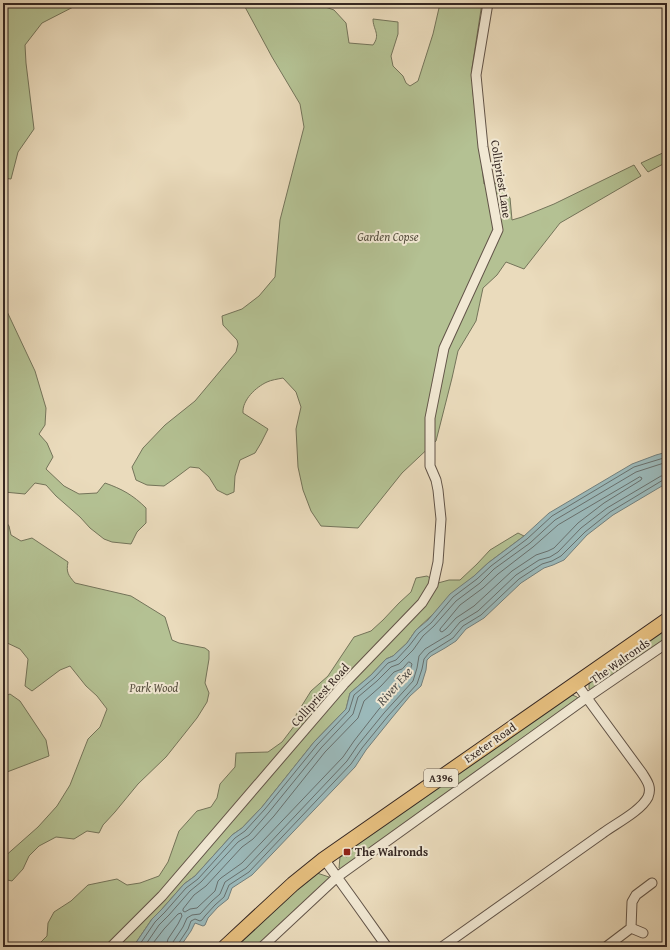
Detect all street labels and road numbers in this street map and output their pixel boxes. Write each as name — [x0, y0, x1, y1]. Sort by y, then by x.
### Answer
street label: Collipriest Lane — [487, 139, 516, 219]
street label: The Walronds — [586, 634, 653, 687]
street label: Collipriest Road — [287, 659, 353, 730]
street label: Exeter Road — [460, 718, 520, 767]
road number: A396 — [424, 769, 458, 787]

